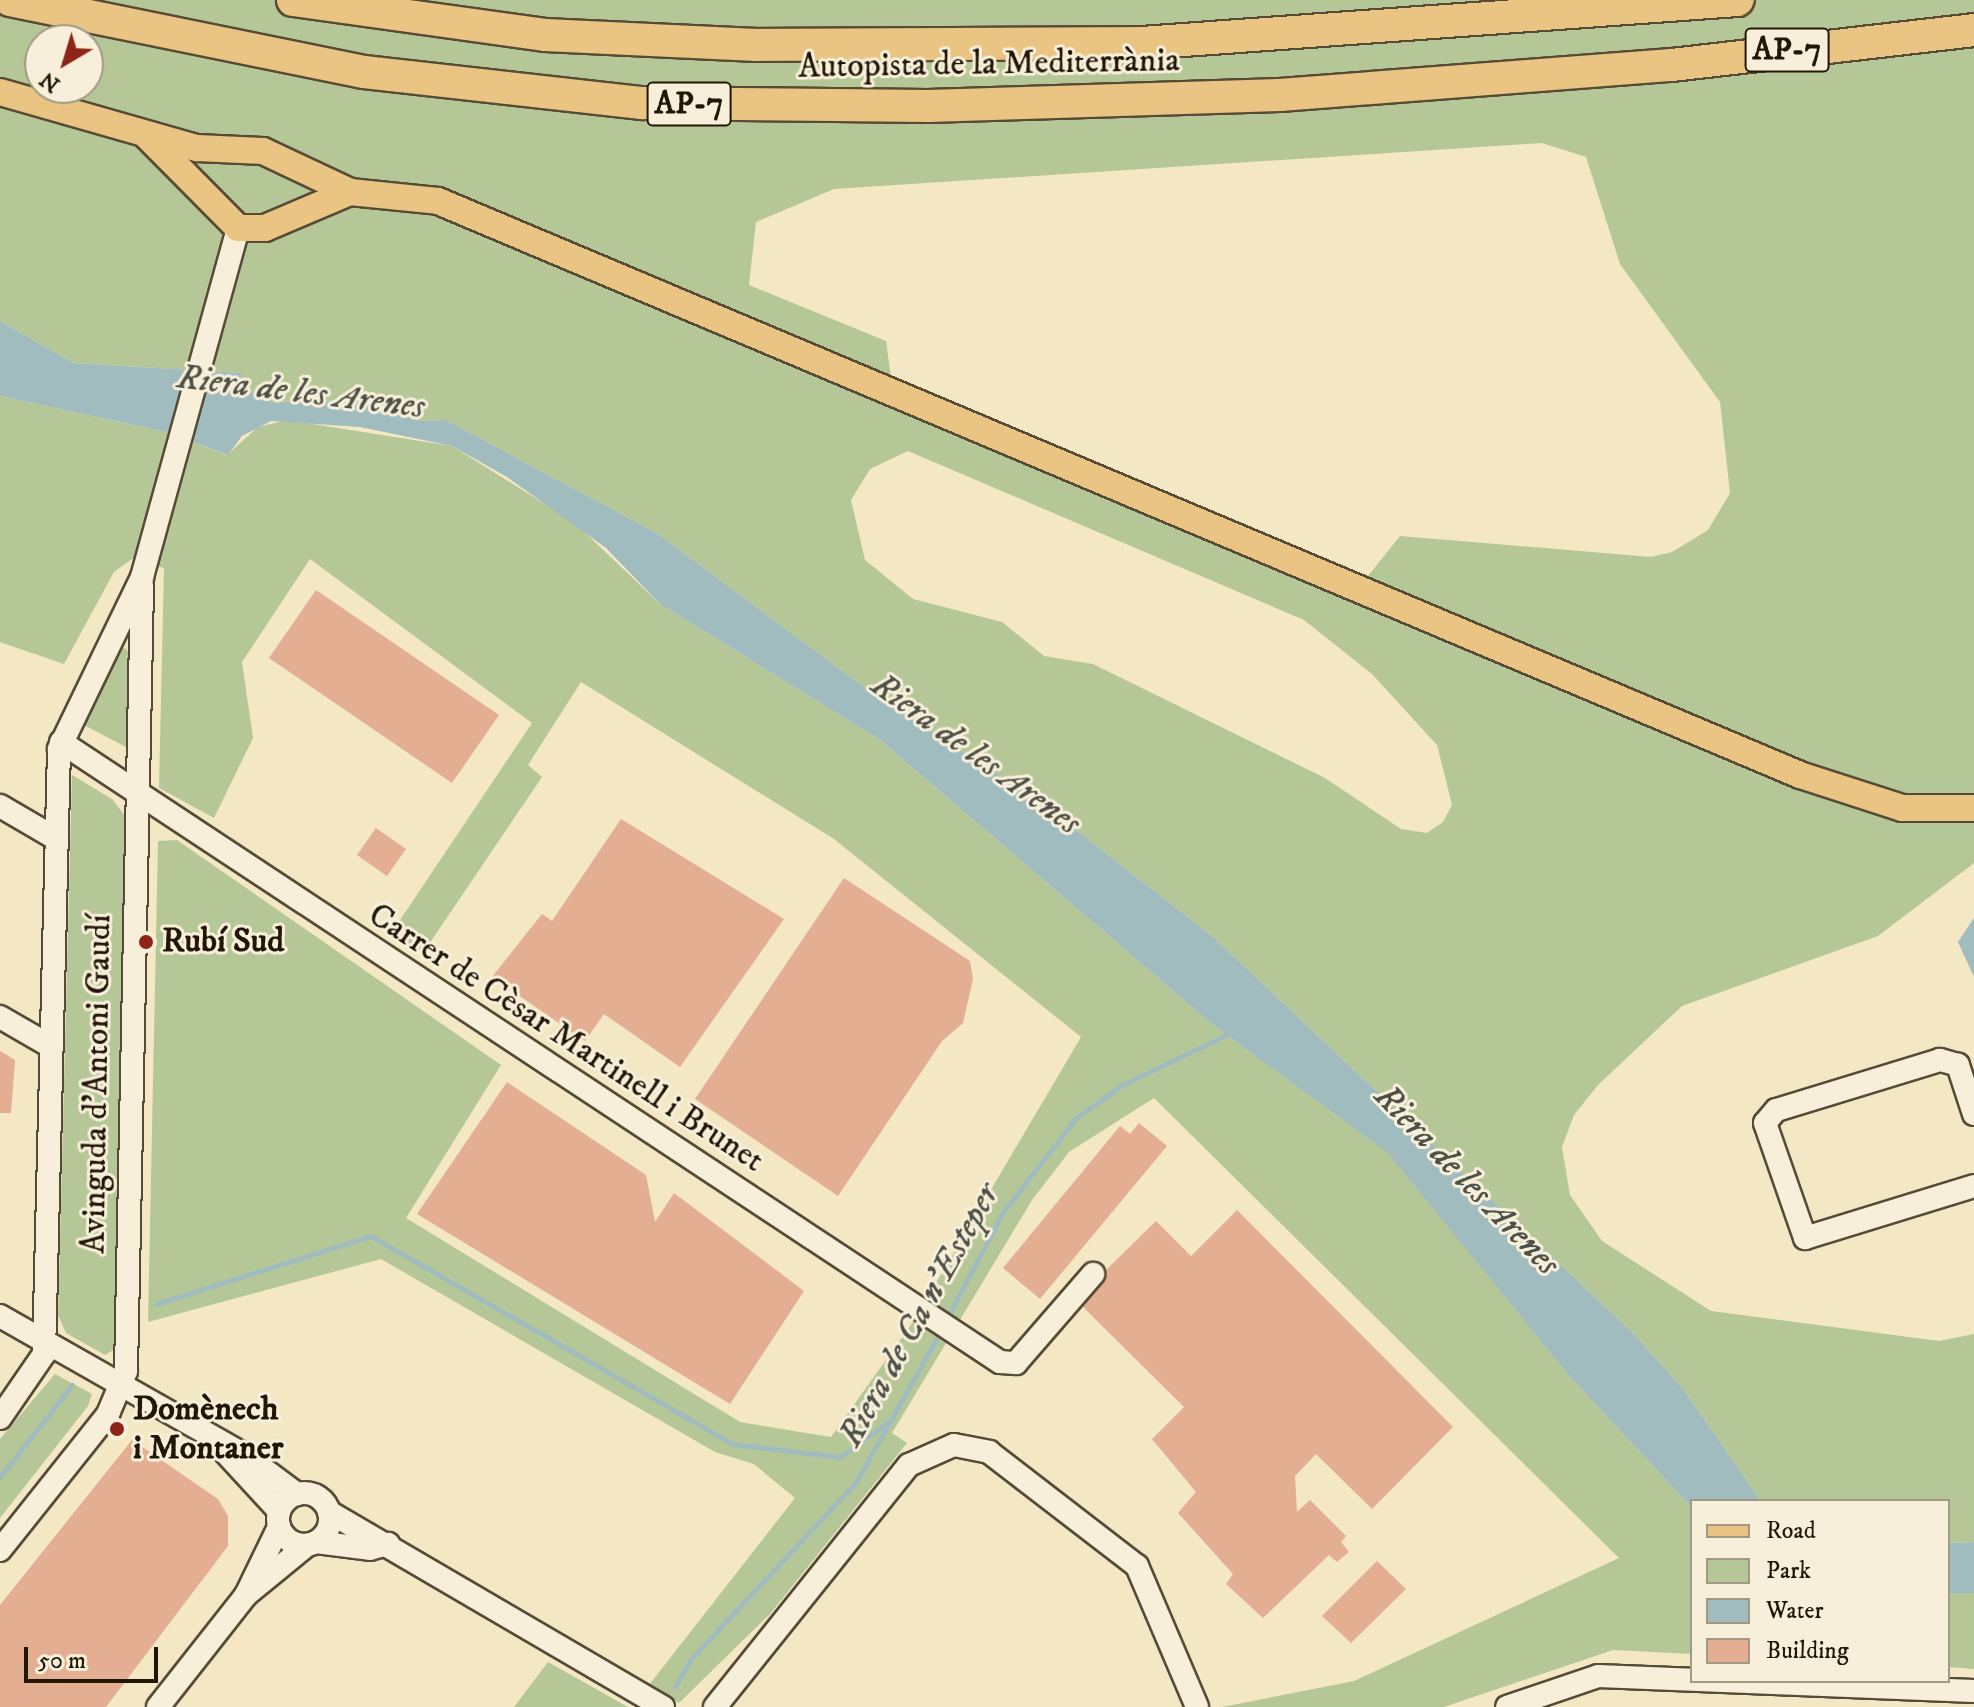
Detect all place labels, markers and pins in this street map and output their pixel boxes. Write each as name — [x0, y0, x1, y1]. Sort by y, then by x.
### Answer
place label: Rubí Sud — [162, 922, 284, 962]
marker: Rubí Sud — [137, 933, 155, 951]
place label: Domènech i Montaner — [133, 1389, 283, 1468]
marker: Domènech i Montaner — [108, 1420, 126, 1438]

